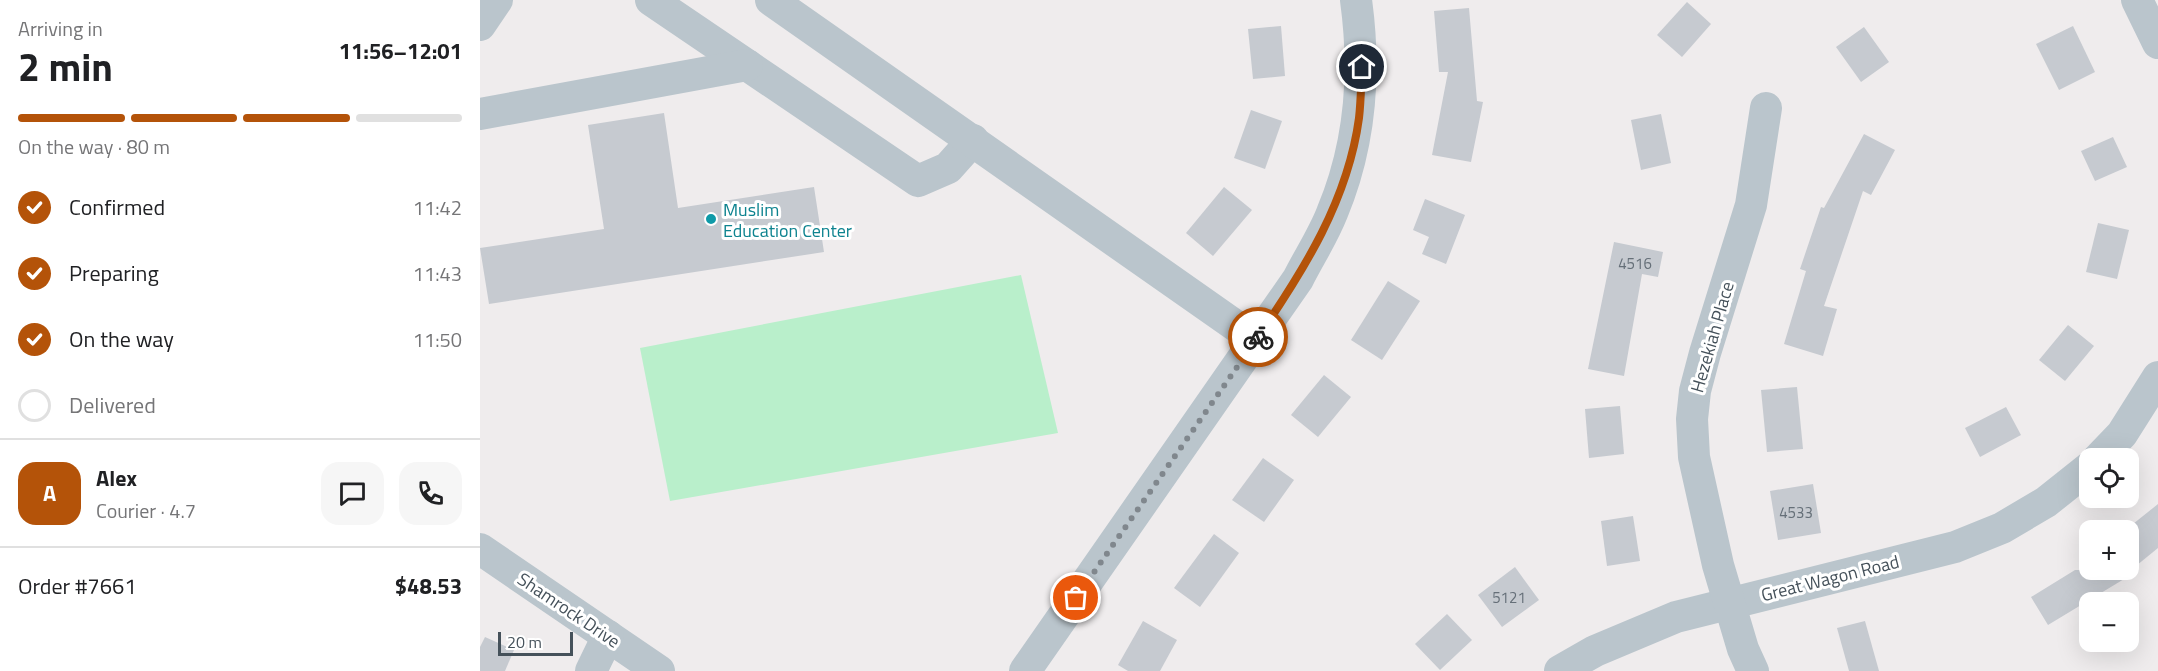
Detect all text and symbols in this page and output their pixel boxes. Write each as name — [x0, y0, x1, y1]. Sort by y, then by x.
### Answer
text: Arriving in — [18, 13, 103, 44]
text: 11:56–12:01 — [339, 34, 462, 68]
text: 2 min — [18, 37, 113, 96]
pin — [1336, 41, 1387, 92]
icon: home — [1345, 50, 1378, 83]
text: On the way · 80 m — [18, 131, 170, 162]
text: Confirmed — [69, 190, 165, 224]
icon: check — [18, 191, 51, 224]
text: 11:42 — [413, 192, 462, 223]
place label: Muslim Education Center — [723, 196, 852, 244]
marker: Muslim Education Center — [704, 212, 718, 226]
house number: 4516 — [1618, 252, 1652, 275]
text: Preparing — [69, 256, 159, 290]
icon: check — [18, 257, 51, 290]
text: 11:43 — [413, 258, 462, 289]
street label: Hezekiah Place — [1683, 278, 1741, 396]
courier — [1228, 307, 1288, 367]
icon: bike — [1242, 321, 1275, 354]
text: On the way — [69, 322, 174, 356]
icon: check — [18, 323, 51, 356]
text: 11:50 — [413, 324, 462, 355]
text: Delivered — [69, 388, 156, 422]
map controls — [2079, 448, 2139, 652]
button: locate — [2079, 448, 2139, 508]
text: Alex — [96, 461, 137, 495]
button: chat — [321, 462, 384, 525]
button: phone — [399, 462, 462, 525]
text: A — [43, 476, 56, 510]
text: Courier · 4.7 — [96, 495, 196, 526]
house number: 4533 — [1779, 501, 1813, 524]
button: + — [2079, 520, 2139, 580]
street label: Great Wagon Road — [1758, 548, 1902, 608]
street label: Shamrock Drive — [512, 566, 626, 654]
text: Order #7661 — [18, 569, 137, 603]
text: $48.53 — [395, 569, 462, 603]
pin — [1050, 572, 1101, 623]
icon: bag — [1059, 581, 1092, 614]
house number: 5121 — [1492, 586, 1526, 609]
button: − — [2079, 592, 2139, 652]
scale bar — [498, 629, 573, 656]
text: 20 m — [507, 630, 542, 654]

